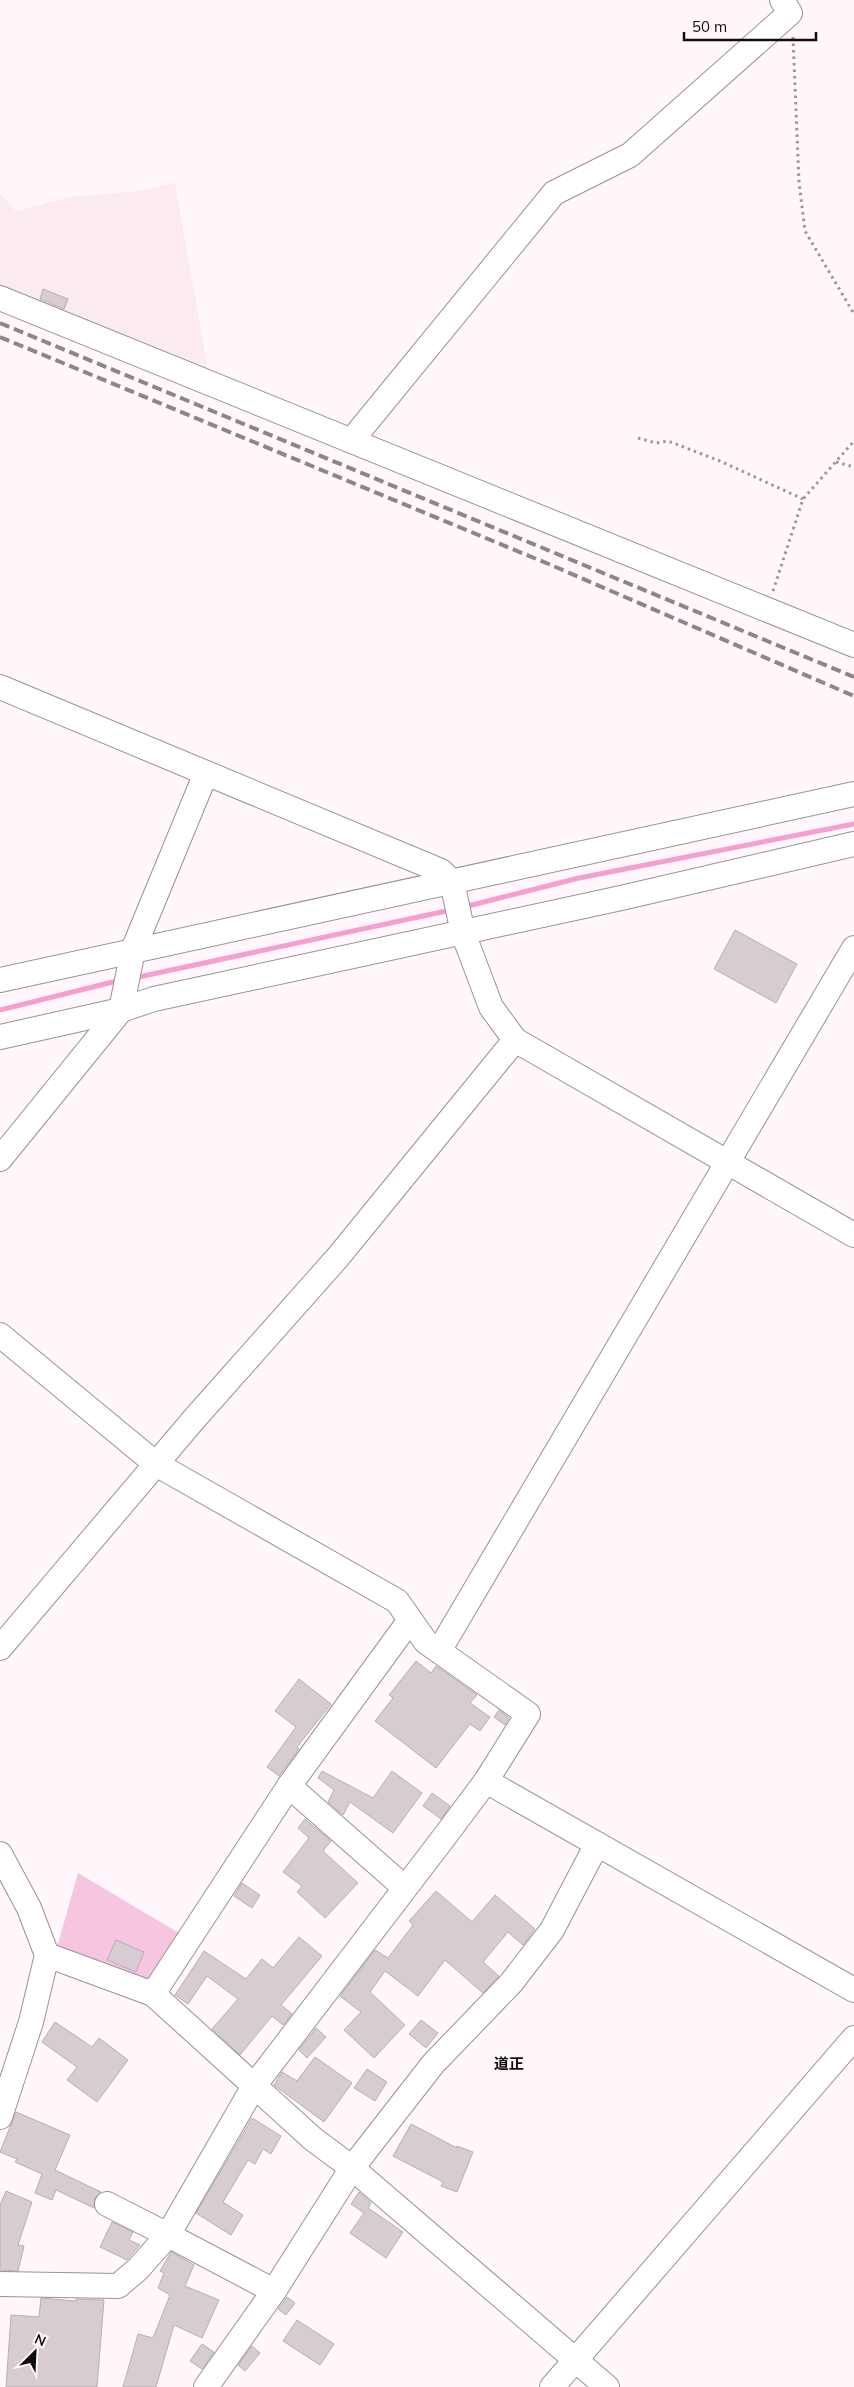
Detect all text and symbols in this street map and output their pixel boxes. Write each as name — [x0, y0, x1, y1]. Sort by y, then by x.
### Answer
scale bar — [684, 10, 816, 42]
text: 50 m — [692, 17, 727, 36]
district label: 道正 — [494, 2054, 524, 2073]
north arrow — [10, 2327, 60, 2377]
text: N — [32, 2330, 49, 2350]

